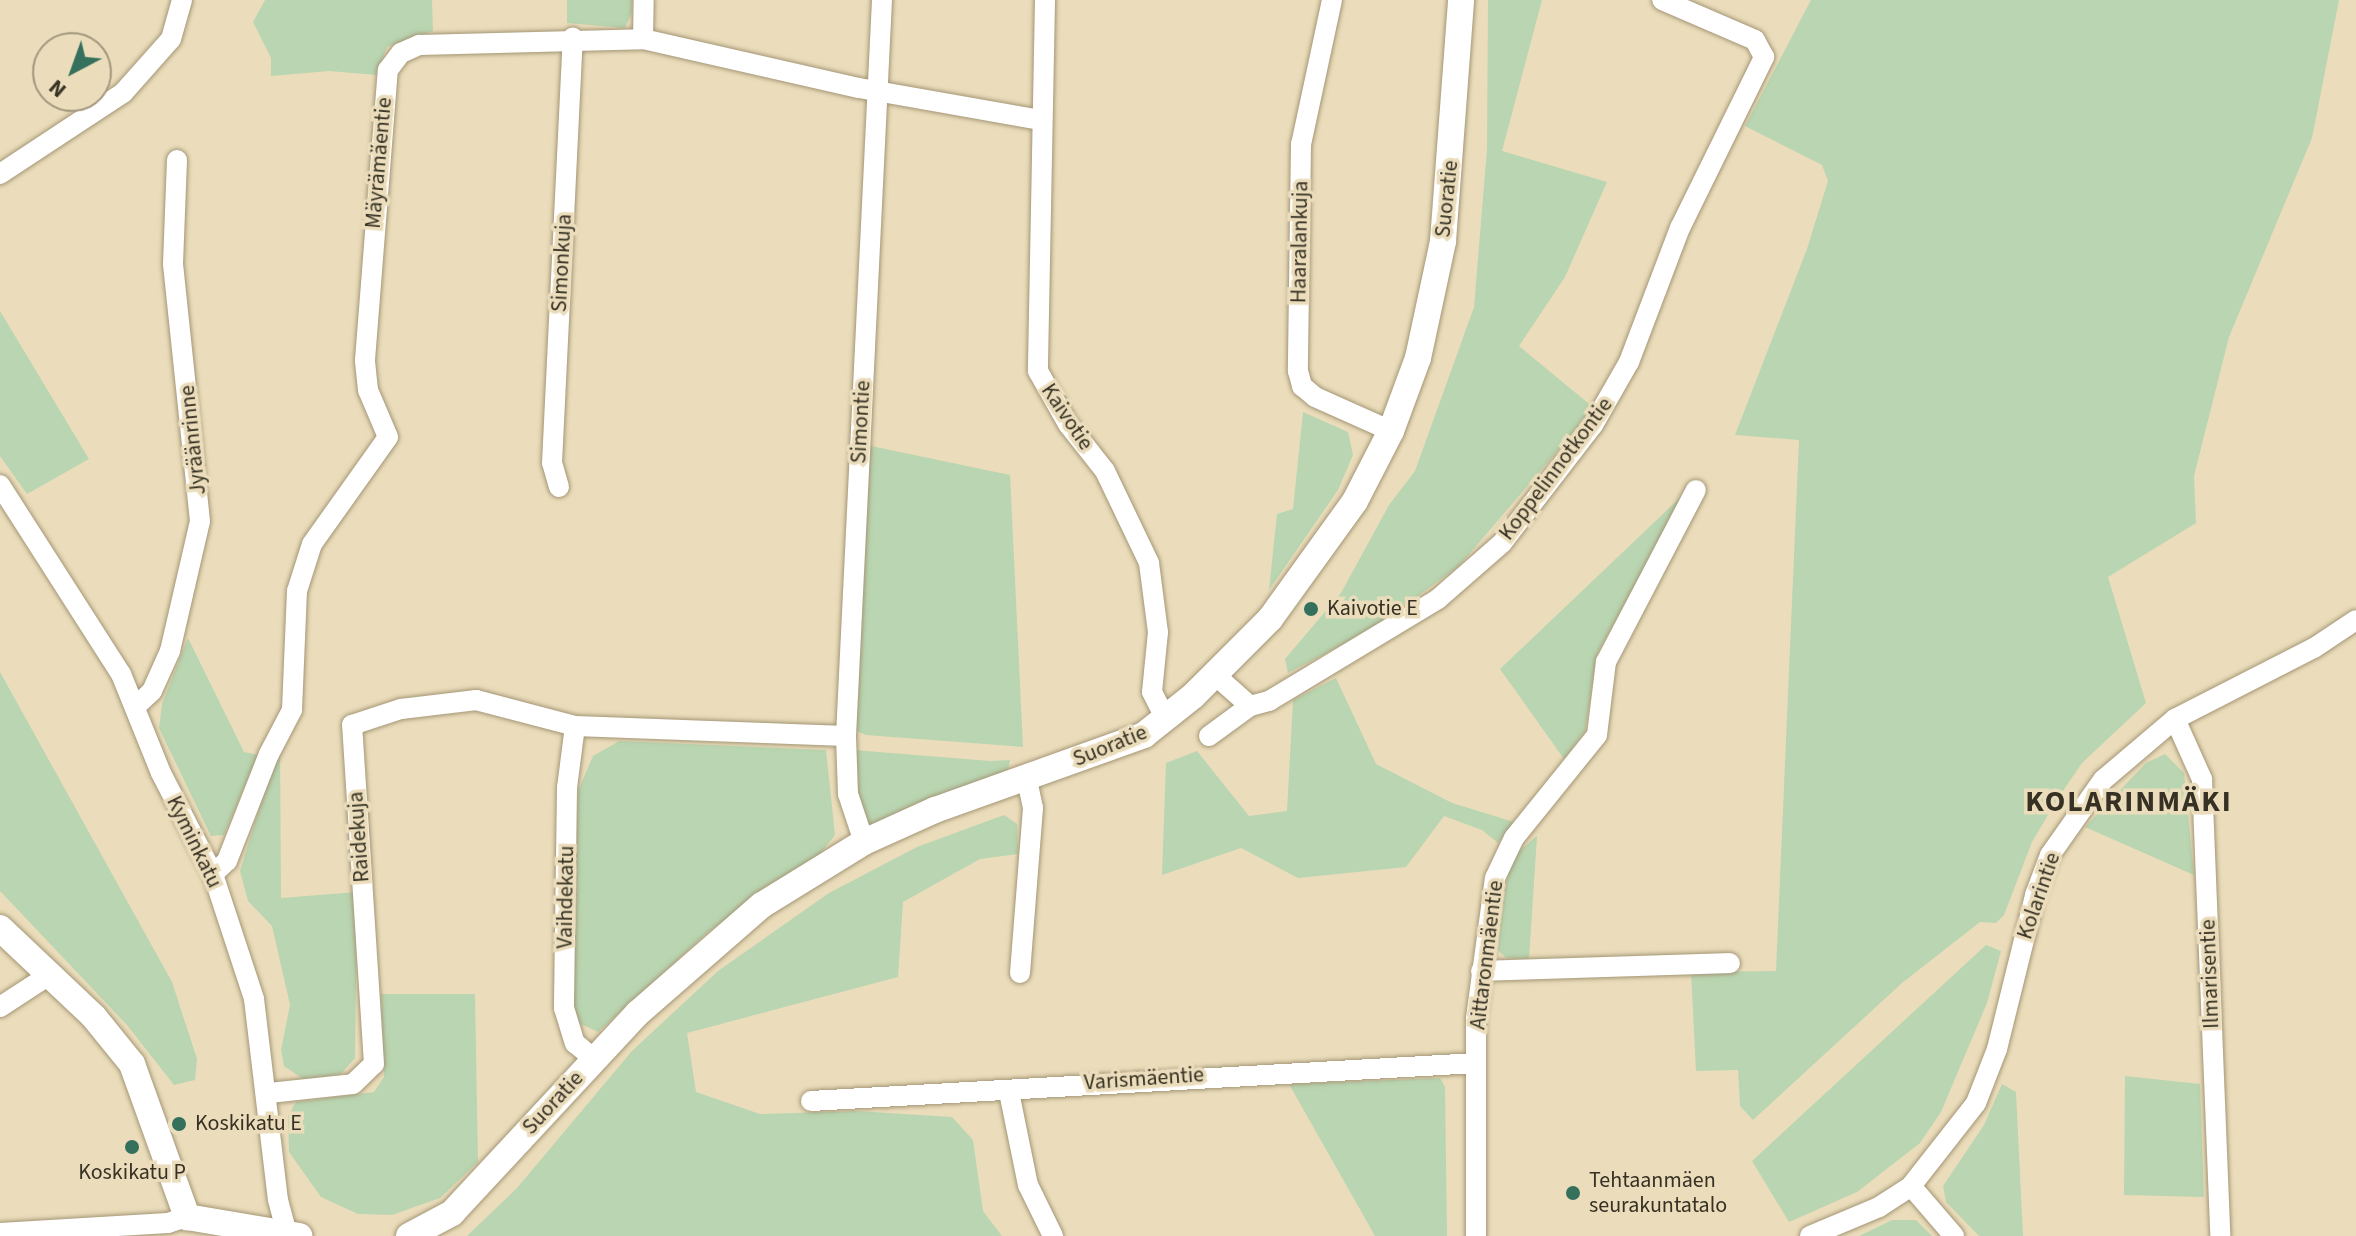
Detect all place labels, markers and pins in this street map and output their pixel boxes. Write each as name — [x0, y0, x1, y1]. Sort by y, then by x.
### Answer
place label: Kaivotie E — [1327, 596, 1418, 622]
marker: Kaivotie E — [1302, 600, 1320, 618]
place label: Koskikatu E — [195, 1111, 302, 1137]
marker: Koskikatu E — [170, 1115, 188, 1133]
marker: Koskikatu P — [123, 1138, 141, 1156]
place label: Koskikatu P — [78, 1160, 186, 1186]
place label: Tehtaanmäen seurakuntatalo — [1589, 1167, 1727, 1218]
marker: Tehtaanmäen seurakuntatalo — [1564, 1184, 1582, 1202]

